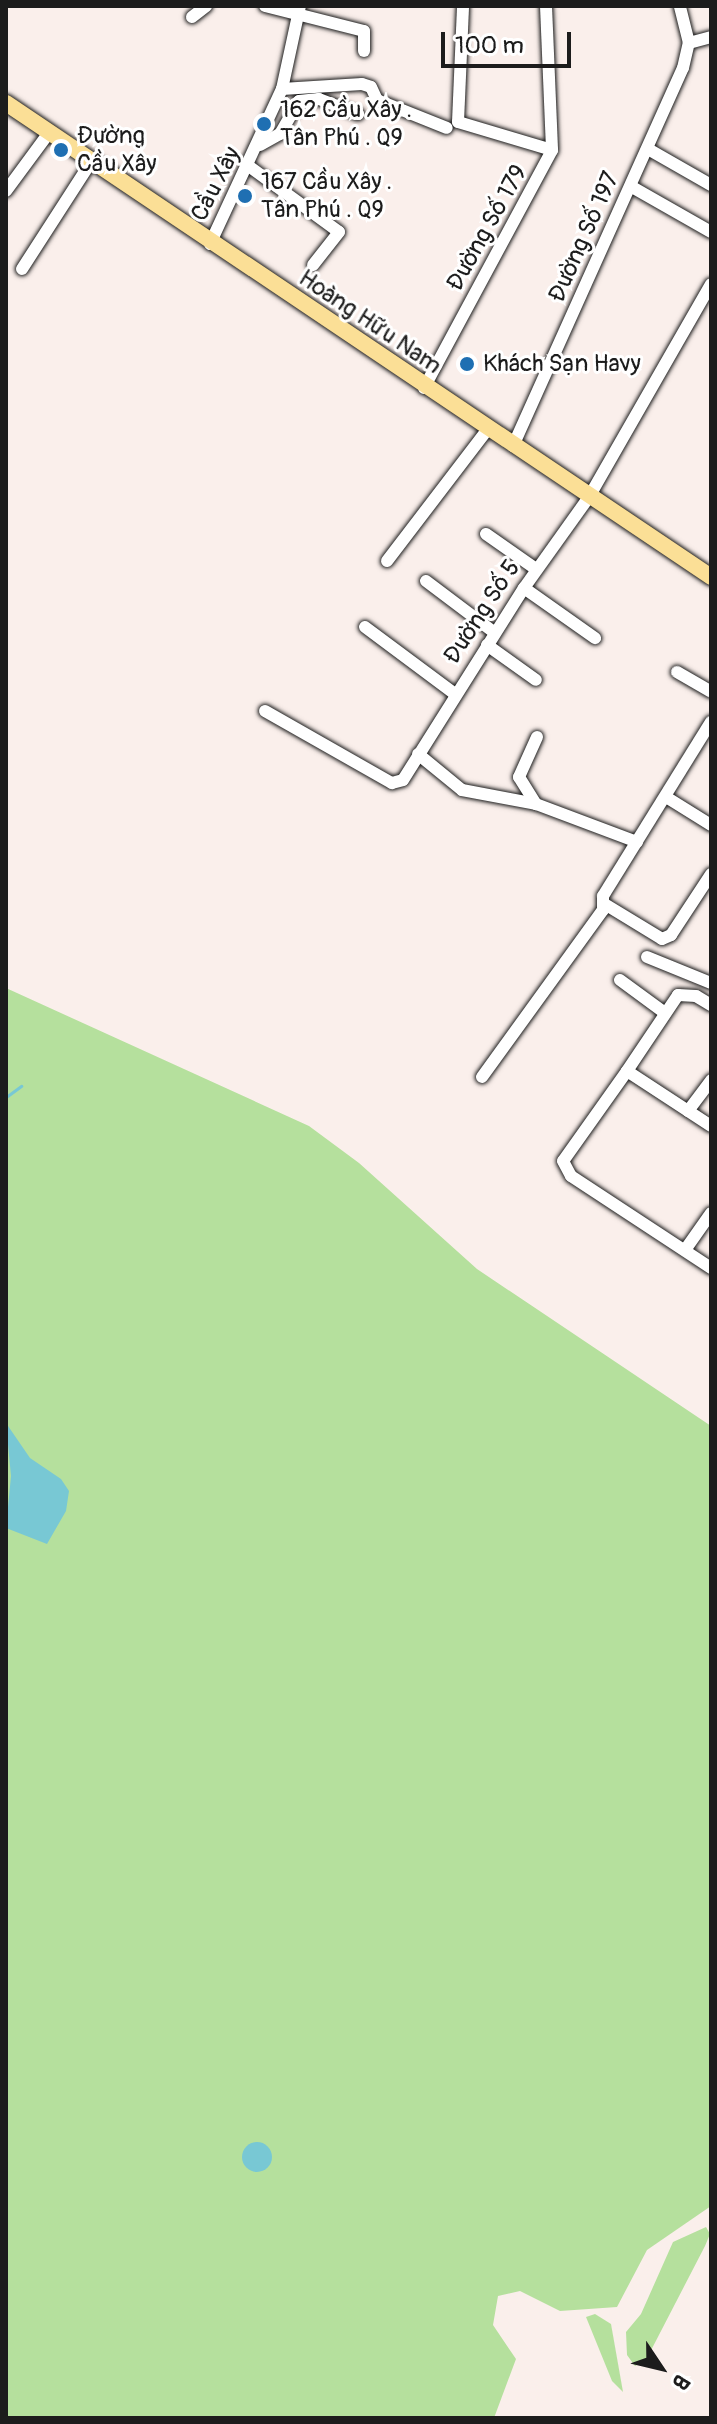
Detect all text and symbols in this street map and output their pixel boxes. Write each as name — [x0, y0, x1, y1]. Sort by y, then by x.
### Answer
scale bar — [445, 16, 575, 66]
text: 100 m — [455, 31, 524, 60]
place label: 162 Cầu Xây . Tân Phú . Q9 — [280, 96, 412, 152]
marker: 162 Cầu Xây . Tân Phú . Q9 — [255, 115, 273, 133]
place label: Đường Cầu Xây — [77, 122, 157, 178]
marker: Đường Cầu Xây — [52, 141, 70, 159]
street label: Cầu Xây — [185, 142, 247, 226]
street label: Đường Số 179 — [441, 160, 533, 296]
street label: Đường Số 197 — [542, 167, 626, 307]
place label: 167 Cầu Xây . Tân Phú . Q9 — [261, 168, 392, 224]
marker: 167 Cầu Xây . Tân Phú . Q9 — [236, 187, 254, 205]
street label: Hoàng Hữu Nam — [293, 264, 447, 380]
place label: Khách Sạn Havy — [483, 350, 641, 378]
marker: Khách Sạn Havy — [458, 355, 476, 373]
street label: Đường Số 5 — [438, 555, 526, 669]
north arrow — [621, 2328, 701, 2408]
text: B — [666, 2369, 696, 2395]

